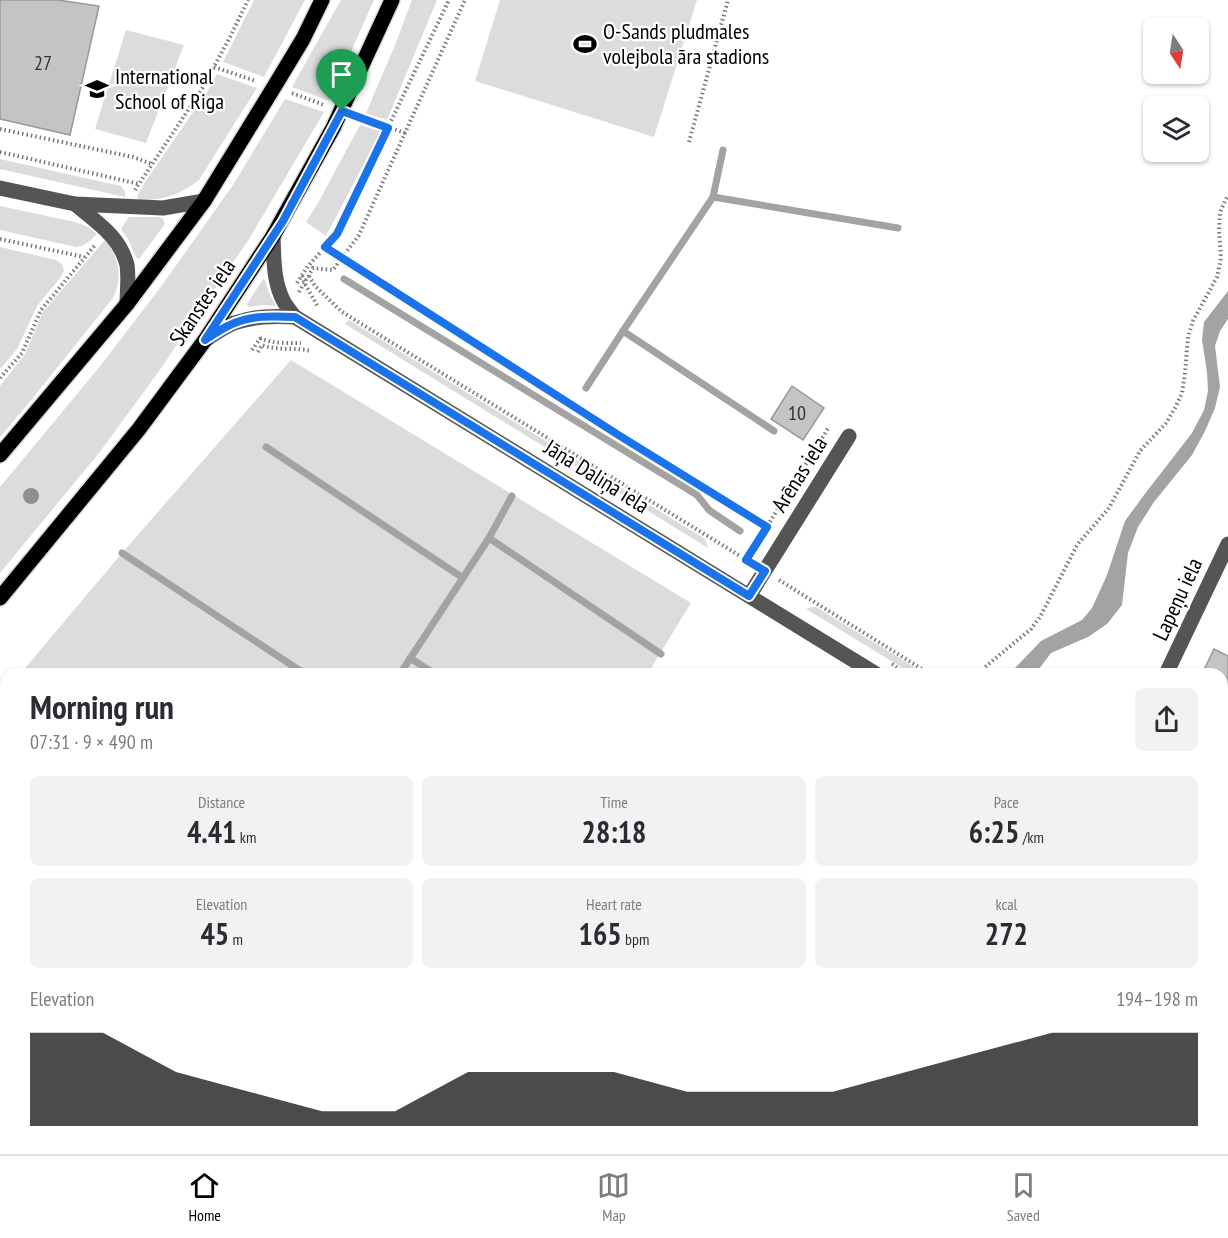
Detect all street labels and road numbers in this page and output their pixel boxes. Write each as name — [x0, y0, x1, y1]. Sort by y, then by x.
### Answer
street label: Skanstes iela — [163, 253, 241, 351]
street label: Arēnas iela — [765, 431, 833, 517]
street label: Jāņa Daliņa iela — [539, 432, 655, 519]
street label: Lapeņu iela — [1146, 553, 1208, 645]

